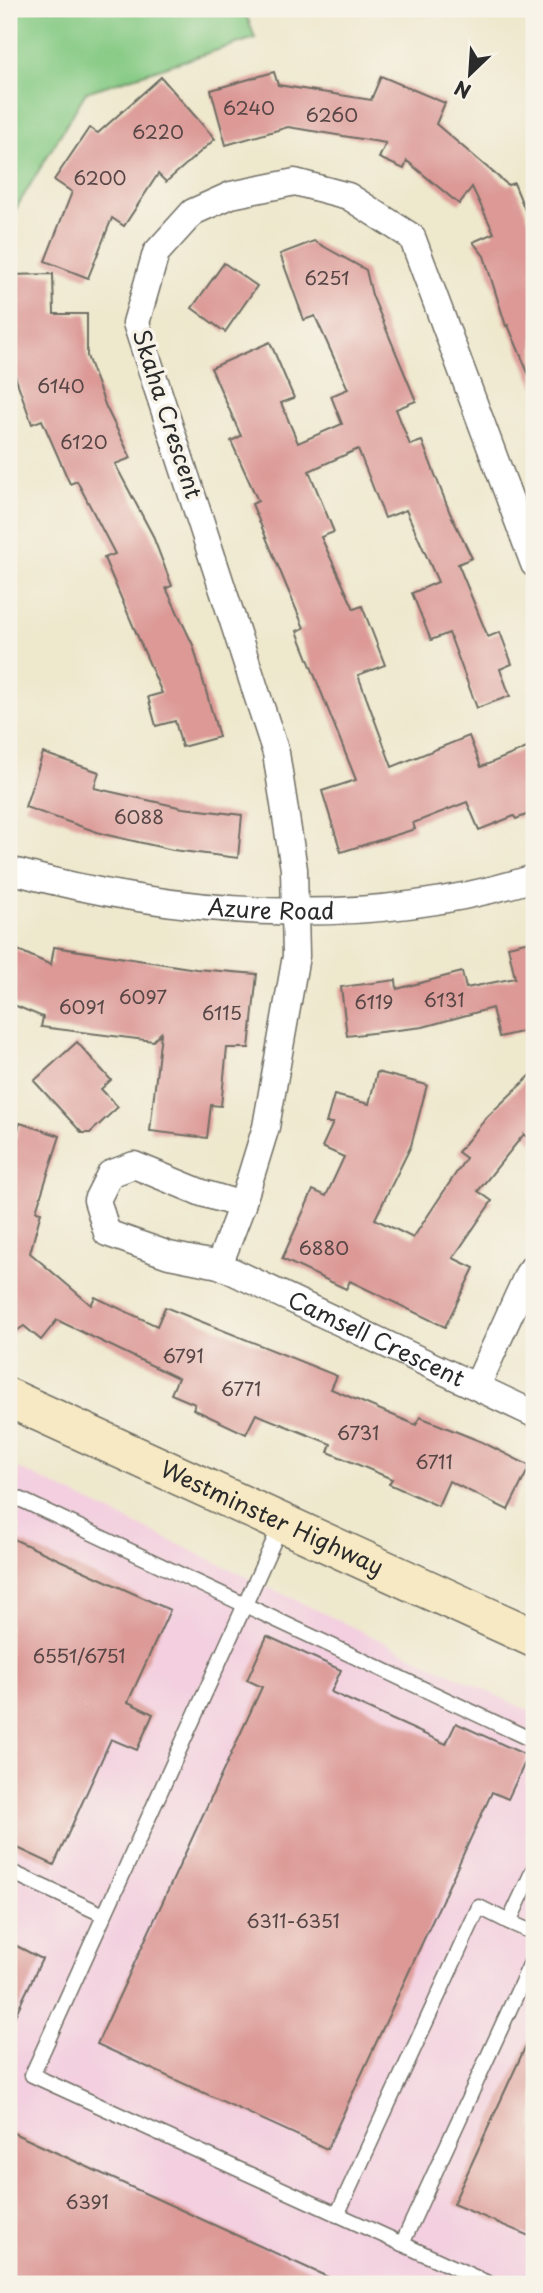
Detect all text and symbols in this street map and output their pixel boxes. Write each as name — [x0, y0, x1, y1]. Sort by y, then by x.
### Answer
north arrow — [434, 38, 504, 108]
text: N — [450, 74, 475, 106]
house number: 6240 — [223, 93, 275, 121]
house number: 6260 — [306, 100, 358, 128]
house number: 6220 — [132, 117, 184, 145]
house number: 6200 — [73, 163, 127, 191]
house number: 6251 — [304, 263, 350, 291]
street label: Skaha Crescent — [125, 324, 212, 503]
house number: 6140 — [37, 371, 85, 399]
house number: 6120 — [60, 427, 108, 455]
house number: 6088 — [114, 802, 164, 830]
street label: Azure Road — [207, 888, 335, 928]
house number: 6097 — [119, 982, 167, 1010]
house number: 6131 — [423, 985, 465, 1013]
house number: 6119 — [355, 987, 393, 1015]
house number: 6091 — [59, 992, 105, 1020]
house number: 6115 — [202, 998, 242, 1026]
house number: 6880 — [299, 1233, 349, 1261]
street label: Camsell Crescent — [282, 1281, 471, 1395]
house number: 6791 — [162, 1341, 204, 1369]
house number: 6771 — [221, 1374, 261, 1402]
house number: 6731 — [337, 1418, 379, 1446]
house number: 6711 — [415, 1447, 453, 1475]
street label: Westminster Highway — [155, 1451, 390, 1583]
house number: 6551/6751 — [33, 1641, 125, 1669]
house number: 6311-6351 — [246, 1906, 340, 1934]
house number: 6391 — [65, 2187, 109, 2215]

